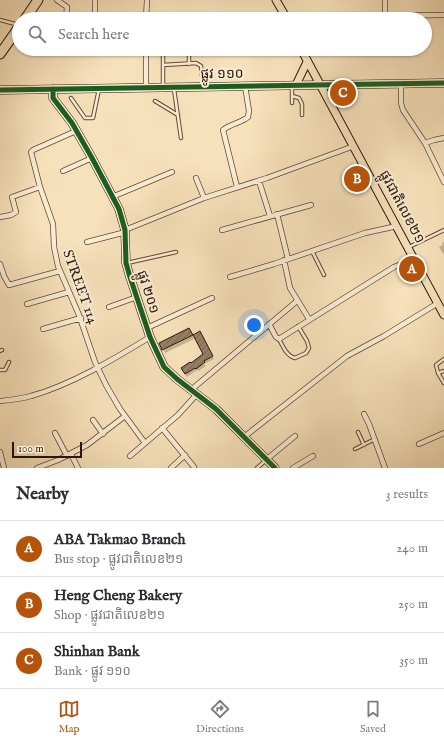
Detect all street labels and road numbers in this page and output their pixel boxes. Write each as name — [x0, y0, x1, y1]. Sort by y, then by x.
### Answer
street label: ផ្លូវ ១១០ — [200, 65, 244, 86]
street label: ផ្លូវជាតិលេខ២១ — [373, 167, 429, 248]
street label: STREET 114 — [58, 247, 102, 327]
street label: ផ្លូវ ២០១ — [130, 268, 163, 317]

